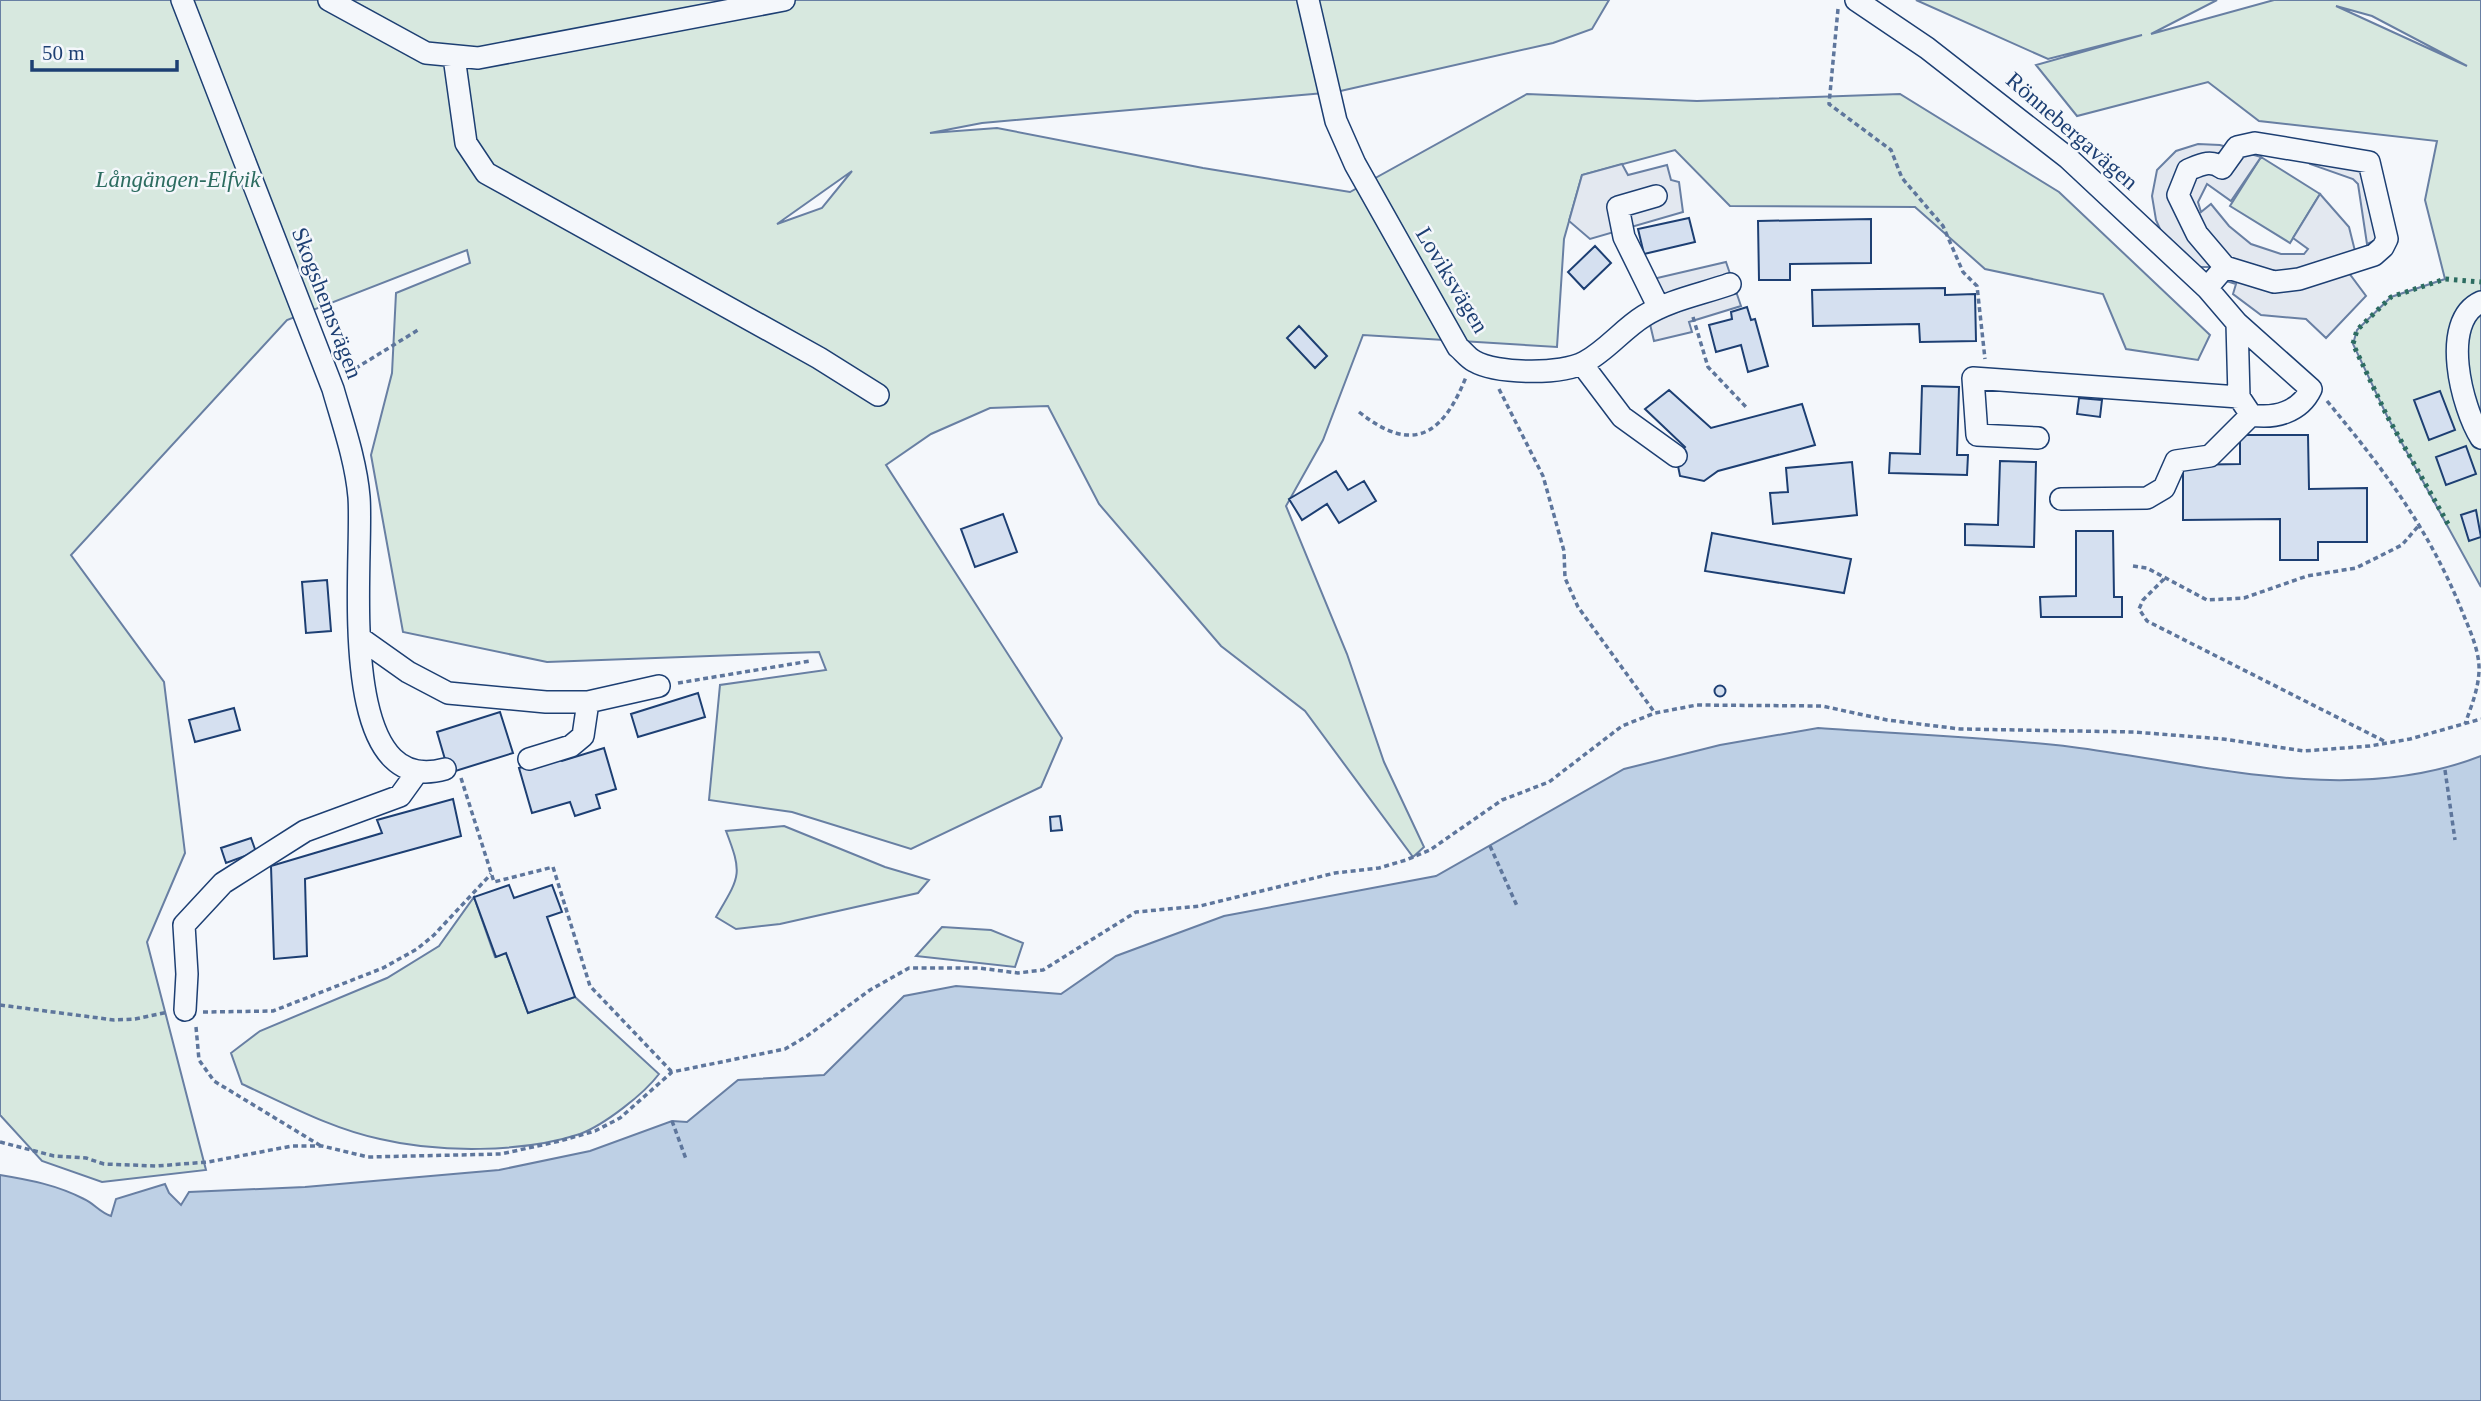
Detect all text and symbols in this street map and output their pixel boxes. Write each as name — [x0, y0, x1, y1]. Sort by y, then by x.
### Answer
scale bar — [32, 28, 177, 72]
text: 50 m — [42, 41, 85, 65]
street label: Rönnebergavägen — [2001, 67, 2143, 195]
park label: Långängen-Elfvik — [95, 167, 261, 192]
street label: Loviksvägen — [1411, 223, 1494, 338]
street label: Skogshemsvägen — [287, 224, 367, 382]

